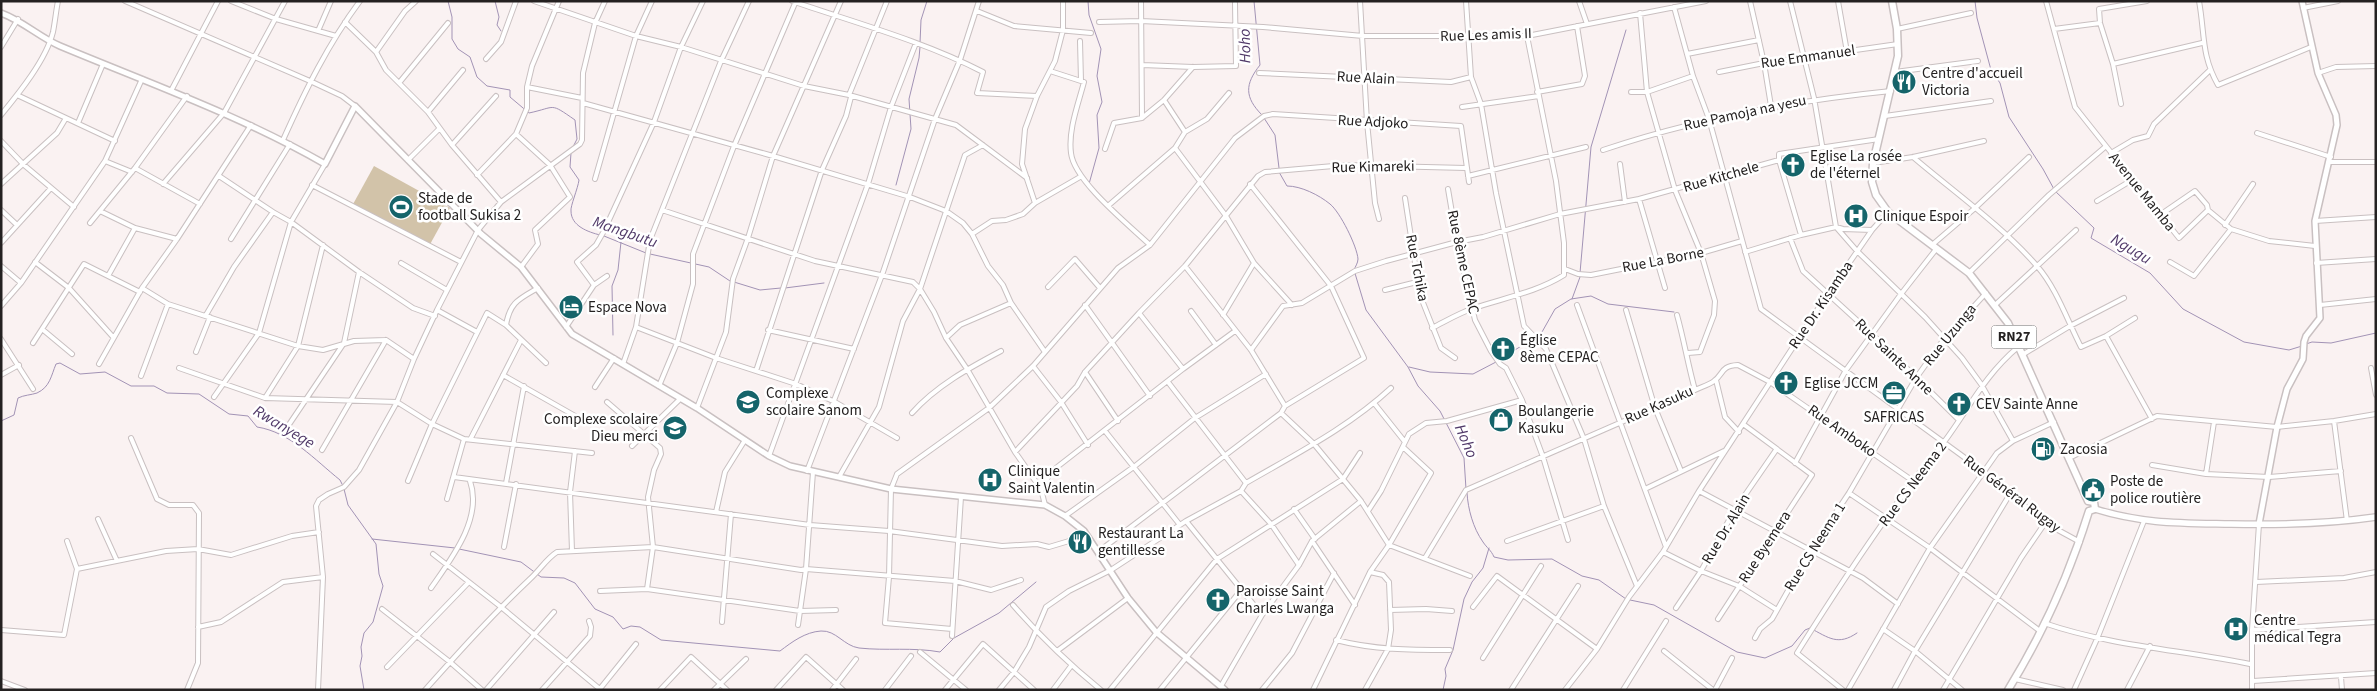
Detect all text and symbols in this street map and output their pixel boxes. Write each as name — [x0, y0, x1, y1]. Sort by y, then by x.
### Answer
street label: Rue Les amis II — [1440, 23, 1532, 47]
water label: Hoho — [1234, 28, 1256, 64]
street label: Rue Emmanuel — [1759, 40, 1857, 74]
place label: Centre d'accueil Victoria — [1922, 63, 2023, 101]
street label: Rue Alain — [1336, 66, 1396, 90]
restaurant icon: Centre d'accueil Victoria — [1891, 69, 1917, 95]
street label: Rue Pamoja na yesu — [1682, 90, 1808, 136]
street label: Rue Adjoko — [1337, 110, 1409, 134]
place label: Eglise La rosée de l'éternel — [1810, 146, 1902, 184]
street label: Avenue Mamba — [2104, 148, 2180, 236]
church icon: Eglise La rosée de l'éternel — [1780, 152, 1806, 178]
street label: Rue Kimareki — [1331, 156, 1415, 178]
street label: Rue Kitchele — [1681, 156, 1761, 198]
place label: Stade de football Sukisa 2 — [418, 188, 521, 226]
sports icon: Stade de football Sukisa 2 — [388, 194, 414, 220]
hospital icon: Clinique Espoir — [1843, 203, 1869, 229]
place label: Clinique Espoir — [1874, 206, 1969, 227]
street label: Rue 8ème CEPAC — [1442, 208, 1484, 316]
water label: Mangbutu — [590, 211, 660, 253]
water label: Ngugu — [2107, 228, 2155, 270]
street label: Rue Tchika — [1400, 233, 1434, 303]
street label: Rue La Borne — [1620, 242, 1706, 278]
street label: Rue Dr. Kisamba — [1784, 257, 1858, 353]
hotel icon: Espace Nova — [558, 294, 584, 320]
place label: Espace Nova — [588, 297, 667, 318]
street label: Rue Uzunga — [1918, 300, 1982, 370]
street label: Rue Sainte Anne — [1850, 314, 1938, 400]
road number: RN27 — [1992, 326, 2036, 348]
place label: Église 8ème CEPAC — [1520, 330, 1599, 368]
church icon: Église 8ème CEPAC — [1490, 336, 1516, 362]
church icon: Eglise JCCM — [1773, 370, 1799, 396]
place label: Eglise JCCM — [1804, 373, 1879, 394]
office icon: SAFRICAS — [1881, 380, 1907, 406]
street label: Rue Kasuku — [1621, 381, 1697, 429]
place label: Complexe scolaire Sanom — [766, 383, 862, 421]
school or university icon: Complexe scolaire Sanom — [735, 389, 761, 415]
church icon: CEV Sainte Anne — [1946, 391, 1972, 417]
place label: CEV Sainte Anne — [1976, 394, 2078, 415]
water label: Rwanyege — [249, 400, 319, 454]
street label: Rue Amboko — [1803, 400, 1881, 462]
place label: Boulangerie Kasuku — [1518, 401, 1594, 439]
shop icon: Boulangerie Kasuku — [1488, 407, 1514, 433]
place label: SAFRICAS — [1864, 407, 1924, 428]
place label: Complexe scolaire Dieu merci — [544, 409, 658, 447]
school or university icon: Complexe scolaire Dieu merci — [662, 415, 688, 441]
water label: Hoho — [1449, 421, 1483, 461]
fuel station icon: Zacosia — [2030, 436, 2056, 462]
street label: Rue CS Neema 2 — [1874, 437, 1952, 531]
place label: Zacosia — [2060, 439, 2108, 460]
street label: Rue Général Rugay — [1959, 450, 2065, 538]
place label: Clinique Saint Valentin — [1008, 461, 1095, 499]
hospital icon: Clinique Saint Valentin — [977, 467, 1003, 493]
place label: Poste de police routière — [2110, 471, 2201, 509]
public building icon: Poste de police routière — [2080, 477, 2106, 503]
street label: Rue Dr. Alain — [1697, 490, 1755, 568]
street label: Rue CS Neema 1 — [1779, 498, 1851, 596]
street label: Rue Byemera — [1734, 507, 1796, 587]
place label: Restaurant La gentillesse — [1098, 523, 1184, 561]
restaurant icon: Restaurant La gentillesse — [1067, 529, 1093, 555]
place label: Paroisse Saint Charles Lwanga — [1236, 581, 1334, 619]
church icon: Paroisse Saint Charles Lwanga — [1205, 587, 1231, 613]
place label: Centre médical Tegra — [2254, 610, 2341, 648]
hospital icon: Centre médical Tegra — [2223, 616, 2249, 642]

